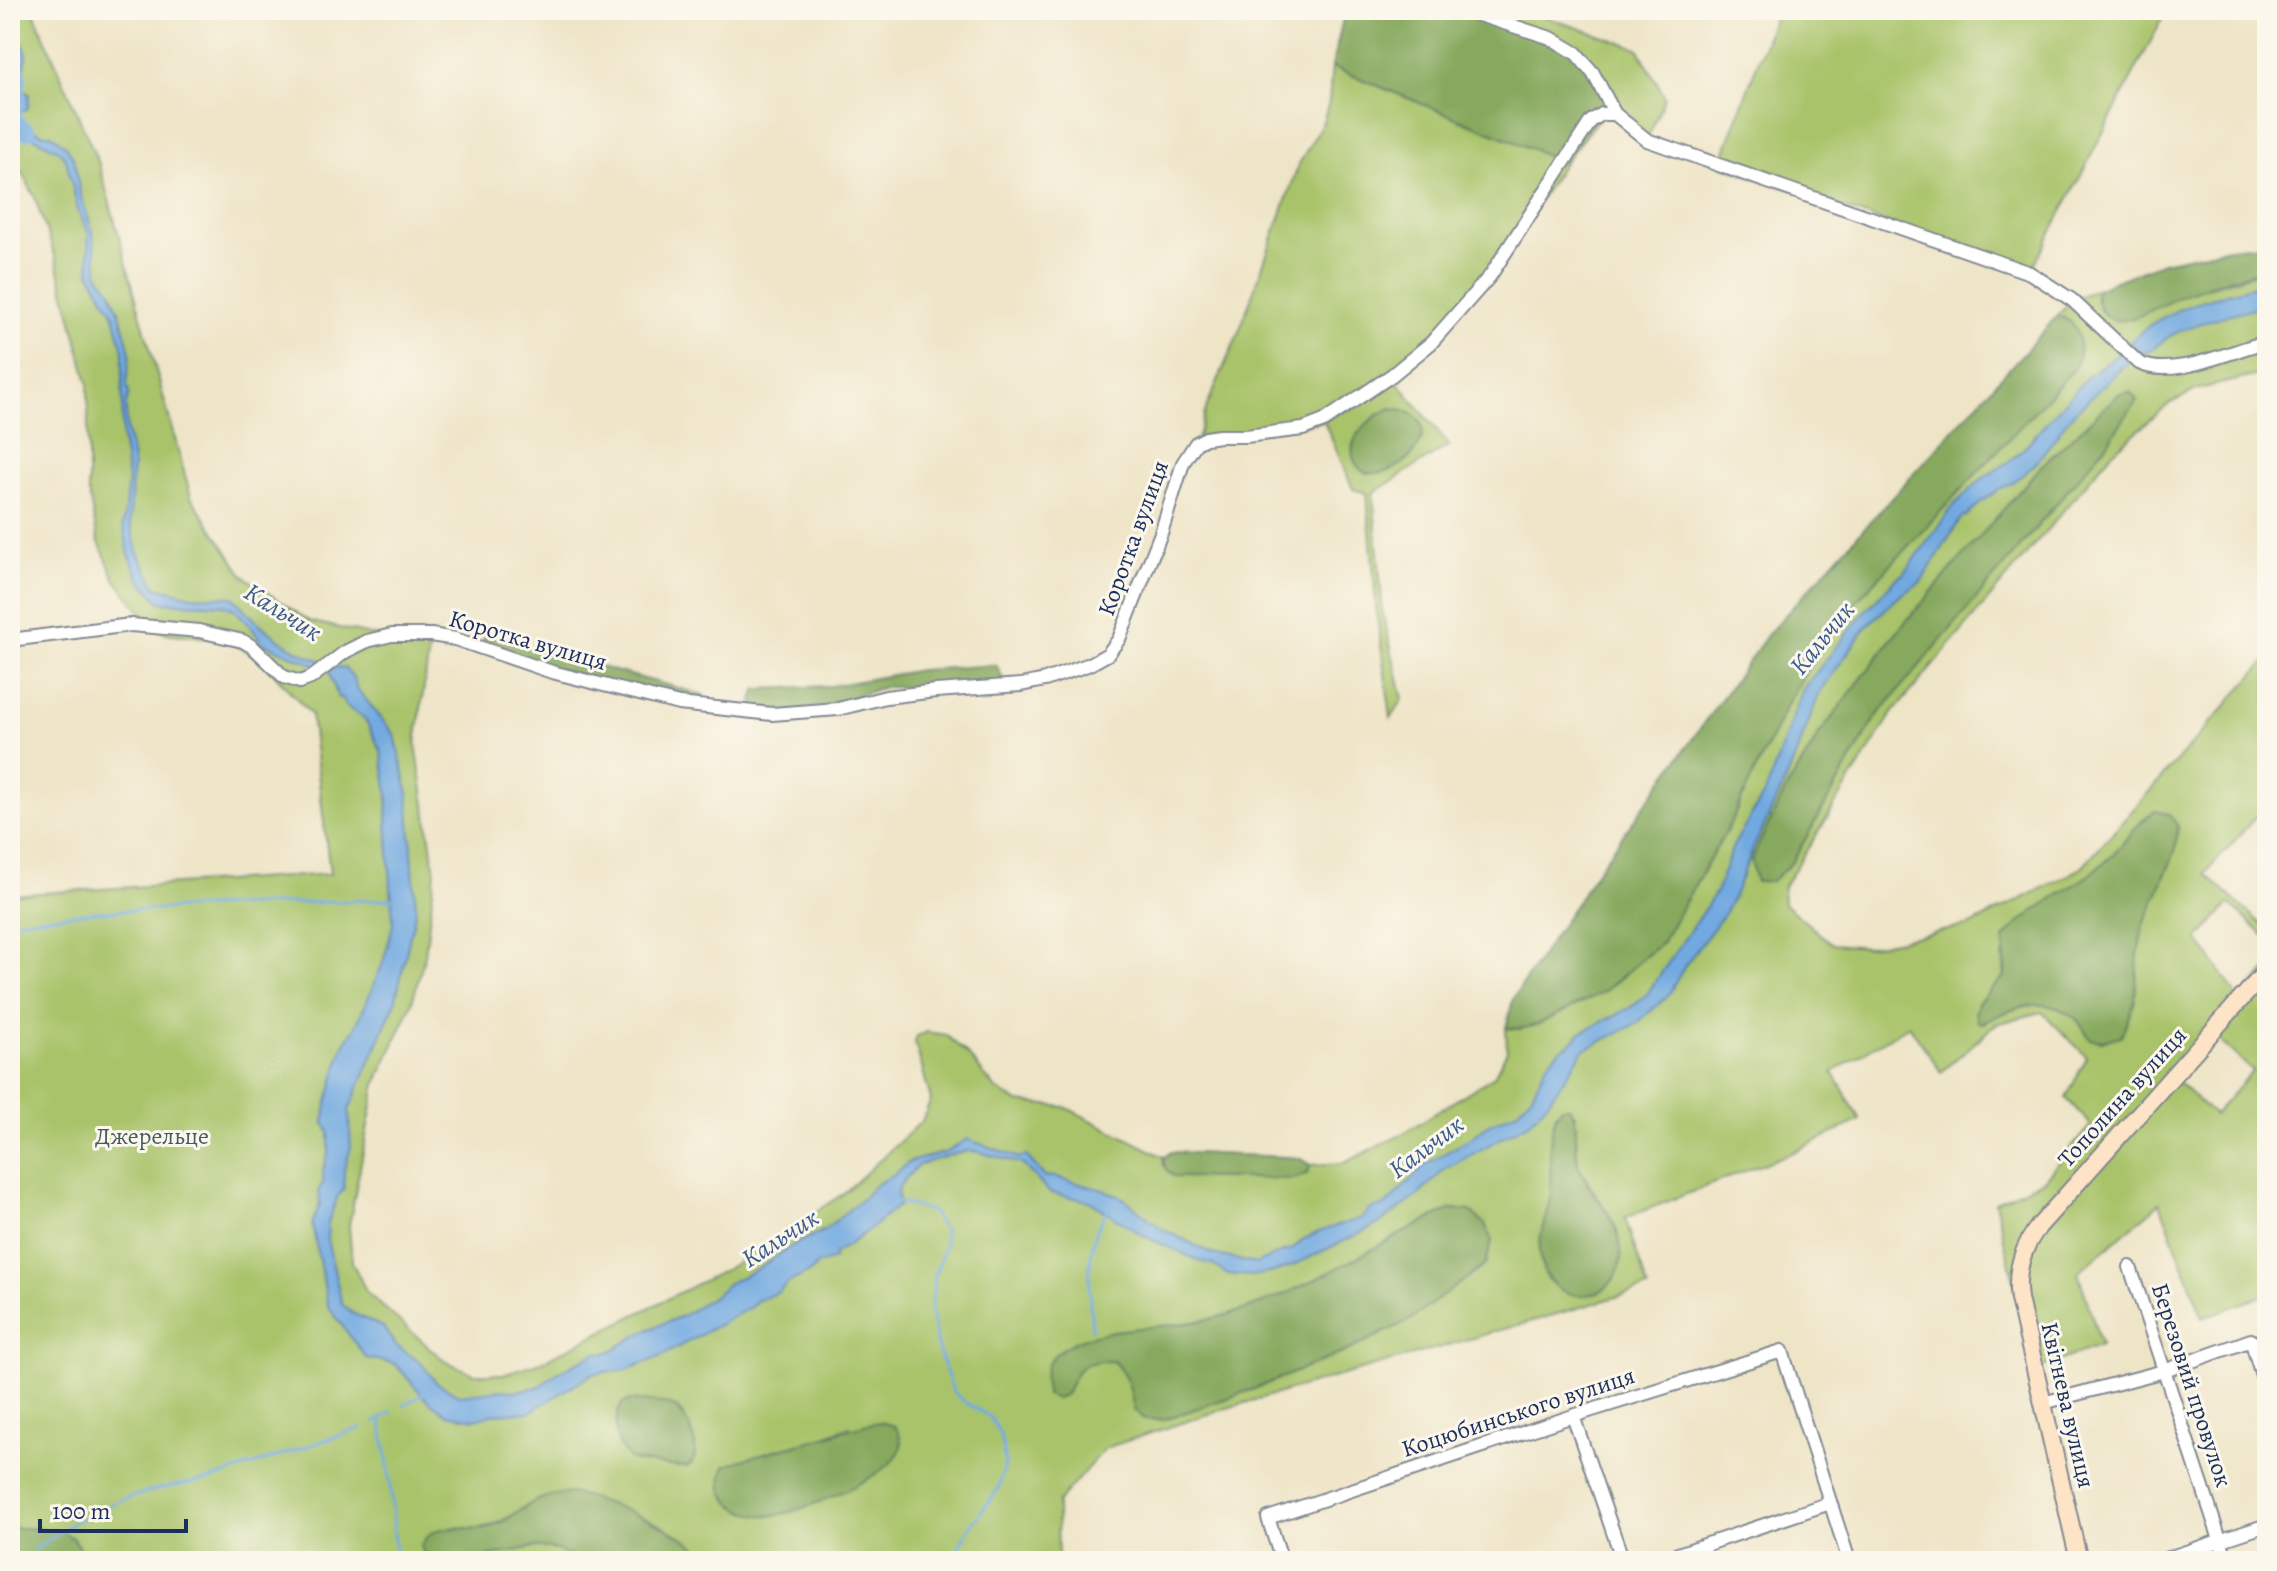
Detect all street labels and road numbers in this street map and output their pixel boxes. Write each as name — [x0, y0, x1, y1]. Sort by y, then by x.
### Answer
street label: Коротка вулиця — [1090, 456, 1176, 620]
street label: Коротка вулиця — [445, 602, 611, 678]
street label: Тополина вулиця — [2050, 1020, 2194, 1174]
street label: Березовий провулок — [2144, 1279, 2240, 1491]
street label: Квітнева вулиця — [2033, 1319, 2103, 1491]
street label: Коцюбинського вулиця — [1397, 1359, 1639, 1465]

